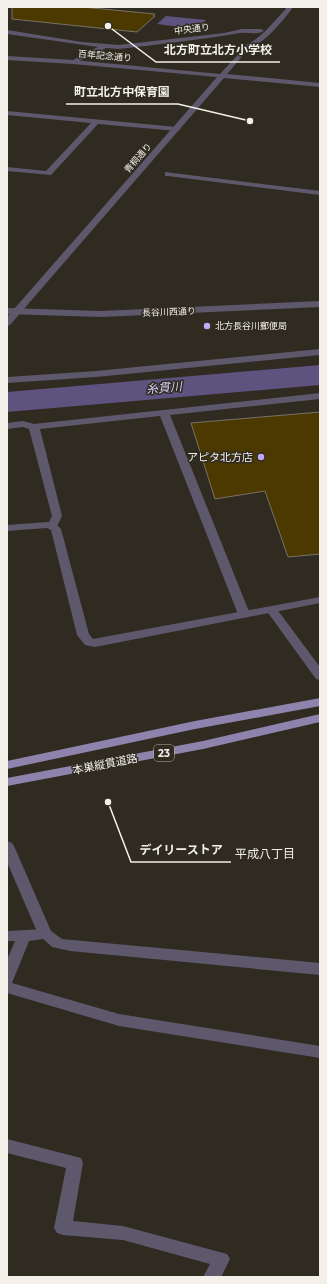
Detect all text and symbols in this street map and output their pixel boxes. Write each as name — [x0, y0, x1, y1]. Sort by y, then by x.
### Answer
street label: 中央通り — [173, 21, 210, 36]
callout: 北方町立北方小学校 — [156, 38, 280, 62]
text: 北方町立北方小学校 — [164, 42, 272, 57]
street label: 百年記念通り — [78, 48, 132, 63]
callout: 町立北方中保育園 — [66, 80, 178, 104]
text: 町立北方中保育園 — [74, 84, 170, 99]
street label: 青桐通り — [122, 140, 154, 175]
street label: 長谷川西通り — [142, 305, 196, 318]
place label: 北方長谷川郵便局 — [215, 320, 287, 331]
marker: 北方長谷川郵便局 — [202, 321, 212, 331]
water label: 糸貫川 — [145, 378, 185, 397]
place label: アピタ北方店 — [187, 450, 253, 464]
marker: アピタ北方店 — [256, 452, 266, 462]
road number: 23 — [154, 745, 174, 761]
street label: 本巣縦貫道路 — [71, 751, 139, 777]
callout: デイリーストア — [131, 838, 231, 862]
text: デイリーストア — [139, 842, 223, 857]
district label: 平成八丁目 — [235, 846, 295, 861]

